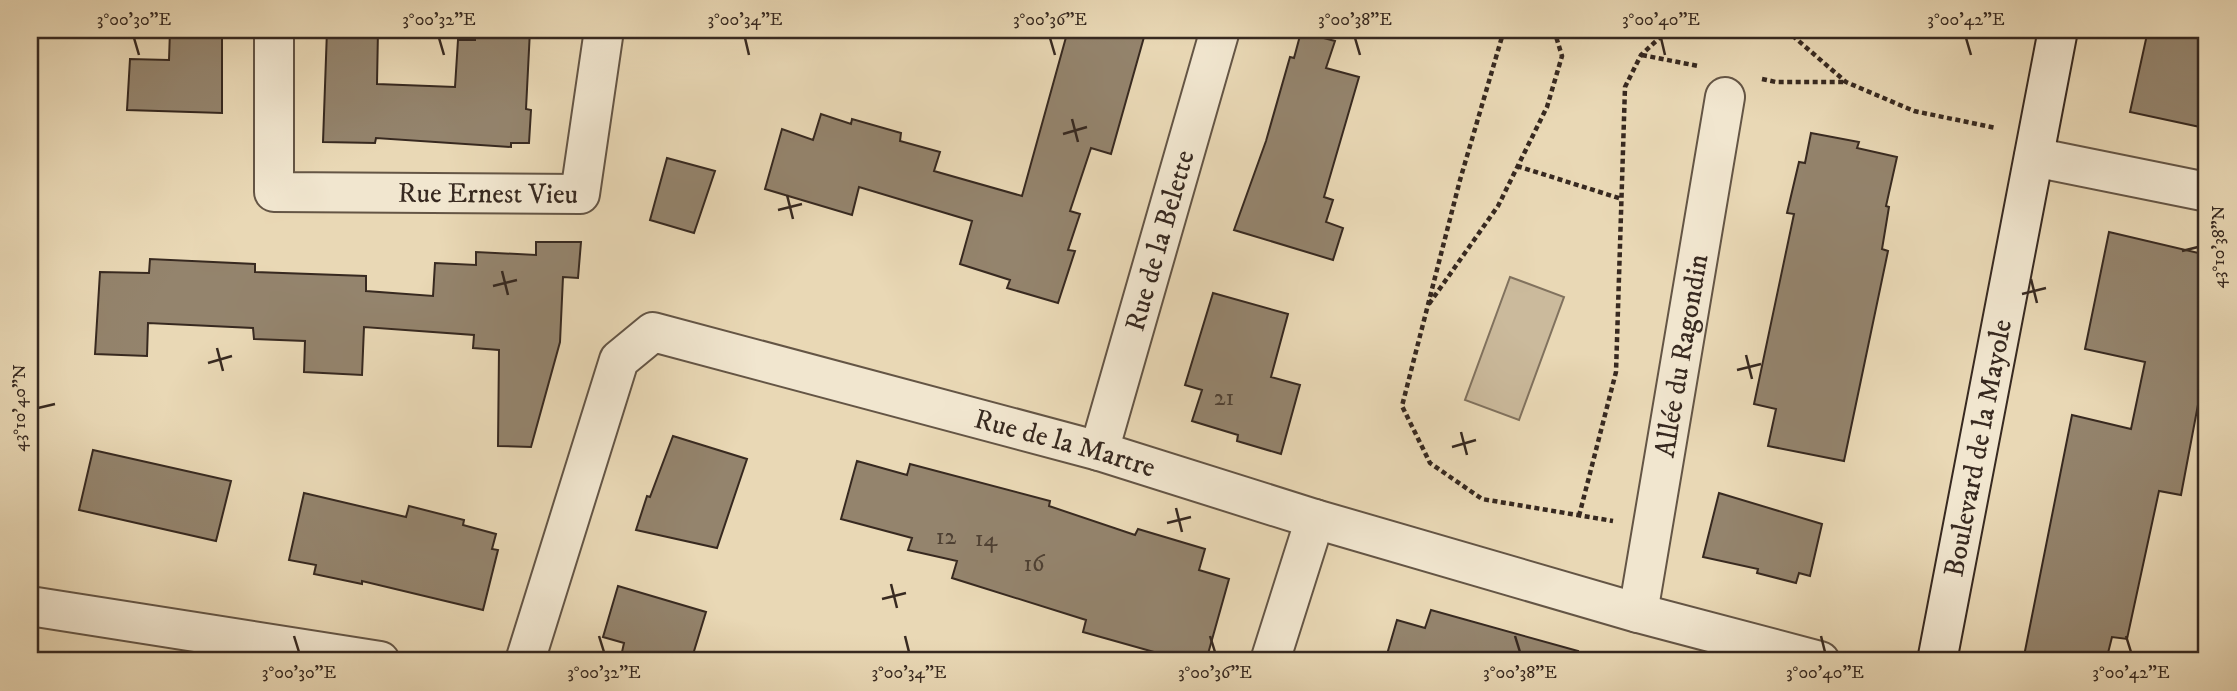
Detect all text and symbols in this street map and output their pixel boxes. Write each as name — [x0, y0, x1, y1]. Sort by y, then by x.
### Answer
text: 3°00'30"E — [97, 9, 172, 31]
text: 3°00'32"E — [402, 9, 476, 31]
text: 3°00'34"E — [707, 9, 783, 31]
text: 3°00'36"E — [1013, 9, 1087, 31]
text: 3°00'38"E — [1318, 9, 1392, 31]
text: 3°00'40"E — [1622, 9, 1700, 31]
text: 3°00'42"E — [1927, 9, 2005, 31]
street label: Rue de la Belette — [1117, 146, 1202, 335]
street label: Rue Ernest Vieu — [398, 175, 578, 211]
text: 43°10'38"N — [2208, 205, 2230, 289]
street label: Allée du Ragondin — [1647, 251, 1716, 460]
street label: Boulevard de la Mayole — [1936, 316, 2020, 579]
text: 43°10'40"N — [9, 364, 31, 452]
house number: 21 — [1214, 383, 1234, 413]
street label: Rue de la Martre — [971, 401, 1160, 485]
house number: 12 — [936, 522, 957, 552]
house number: 14 — [975, 524, 998, 554]
house number: 16 — [1023, 549, 1046, 579]
text: 3°00'30"E — [262, 662, 337, 684]
text: 3°00'32"E — [567, 662, 641, 684]
text: 3°00'34"E — [871, 662, 947, 684]
text: 3°00'36"E — [1178, 662, 1252, 684]
text: 3°00'38"E — [1483, 662, 1557, 684]
text: 3°00'40"E — [1786, 662, 1864, 684]
text: 3°00'42"E — [2092, 662, 2170, 684]

